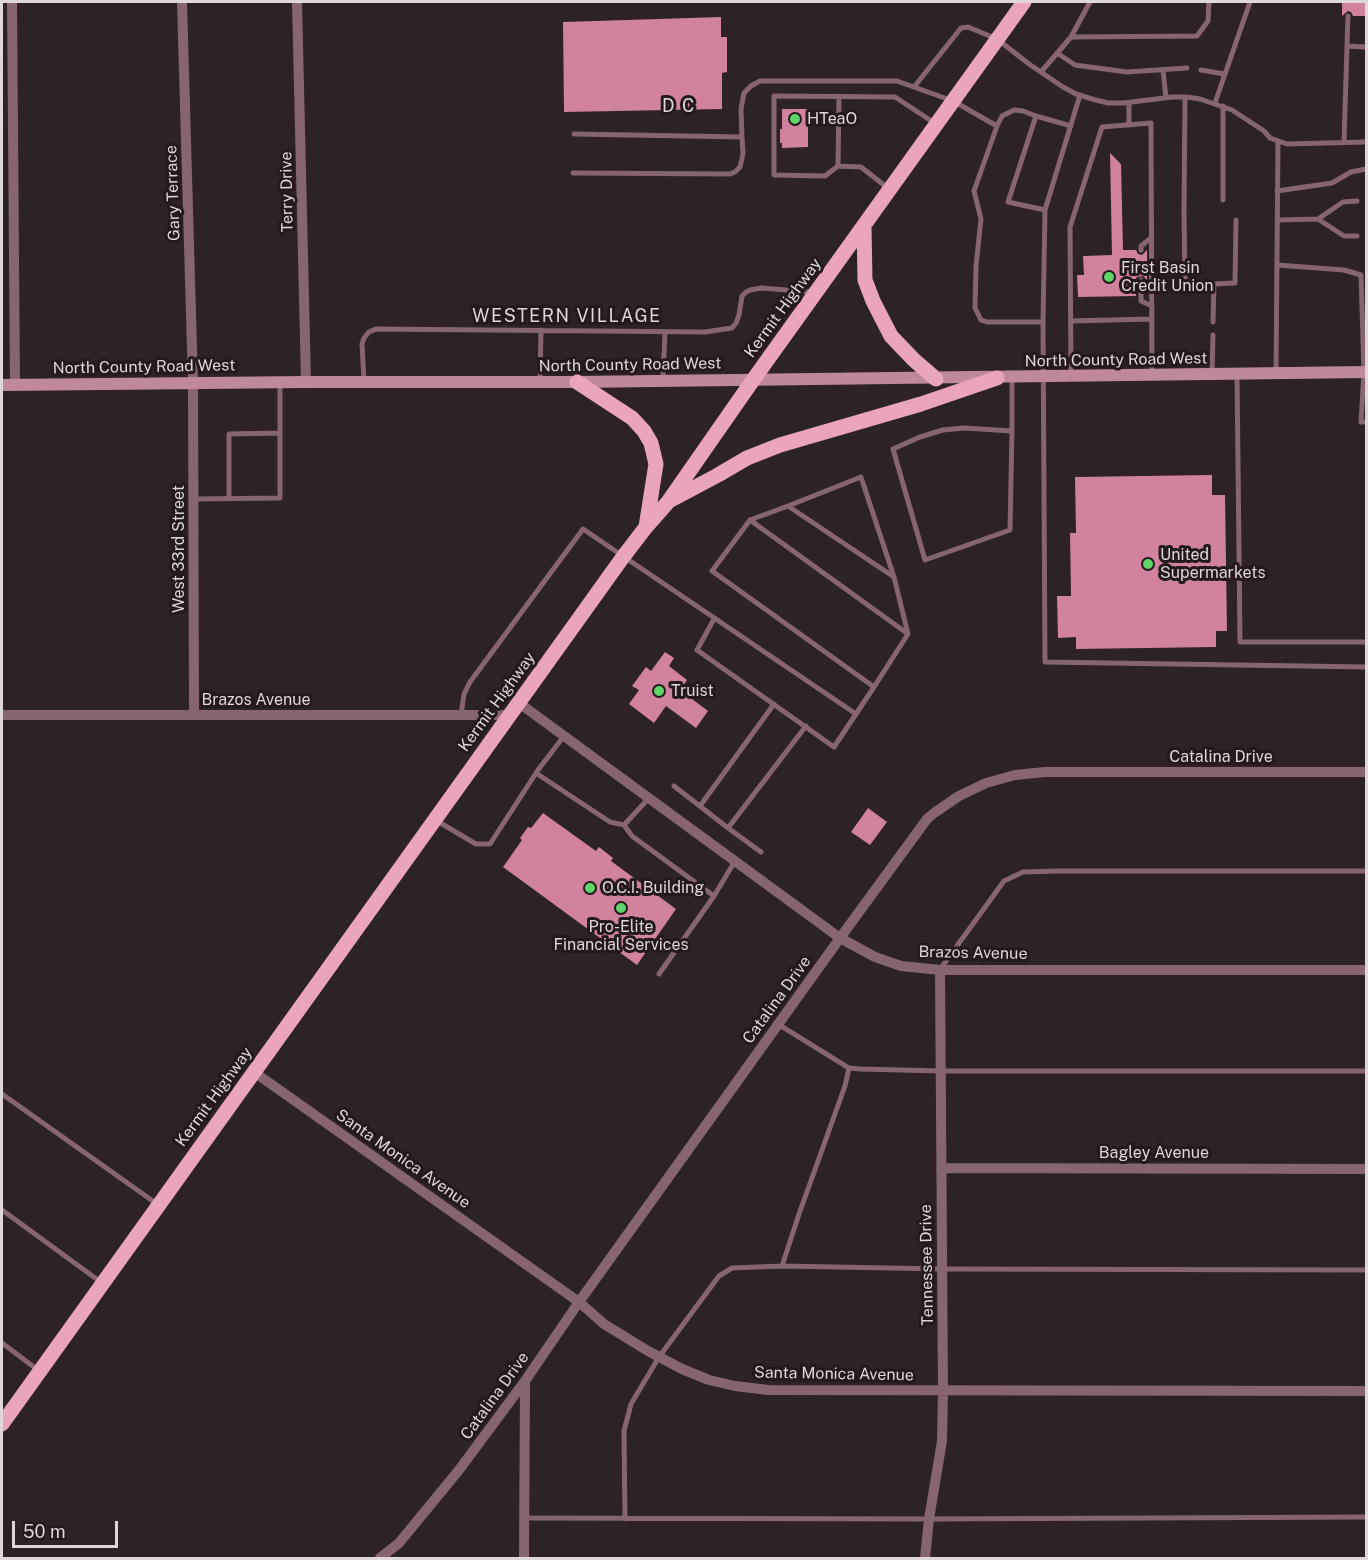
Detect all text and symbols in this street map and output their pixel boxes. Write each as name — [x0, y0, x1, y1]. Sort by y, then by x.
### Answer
district label: D C — [662, 95, 696, 117]
place label: HTeaO — [807, 109, 857, 129]
marker: HTeaO — [788, 112, 802, 126]
street label: Gary Terrace — [162, 145, 184, 241]
street label: Terry Drive — [277, 151, 297, 233]
street label: Kermit Highway — [740, 255, 826, 361]
place label: First Basin Credit Union — [1121, 258, 1214, 296]
marker: First Basin Credit Union — [1102, 270, 1116, 284]
district label: WESTERN VILLAGE — [472, 305, 662, 327]
street label: North County Road West — [1024, 349, 1208, 371]
street label: North County Road West — [538, 354, 722, 376]
street label: North County Road West — [52, 356, 236, 378]
street label: West 33rd Street — [169, 485, 189, 613]
place label: United Supermarkets — [1160, 545, 1265, 583]
marker: United Supermarkets — [1141, 557, 1155, 571]
street label: Kermit Highway — [454, 649, 540, 755]
place label: Truist — [671, 681, 714, 701]
marker: Truist — [652, 684, 666, 698]
street label: Brazos Avenue — [201, 690, 311, 710]
street label: Catalina Drive — [1169, 747, 1273, 767]
place label: O.C.I. Building — [602, 878, 704, 898]
marker: O.C.I. Building — [583, 881, 597, 895]
marker: Pro-Elite Financial Services — [614, 901, 628, 915]
place label: Pro-Elite Financial Services — [553, 917, 689, 955]
street label: Brazos Avenue — [918, 942, 1028, 964]
street label: Catalina Drive — [739, 952, 815, 1048]
street label: Kermit Highway — [171, 1044, 257, 1150]
street label: Santa Monica Avenue — [332, 1105, 474, 1213]
street label: Bagley Avenue — [1099, 1143, 1209, 1163]
street label: Tennessee Drive — [916, 1204, 938, 1326]
street label: Catalina Drive — [457, 1348, 533, 1444]
street label: Santa Monica Avenue — [754, 1363, 914, 1385]
scale bar — [15, 1509, 122, 1547]
text: 50 m — [23, 1521, 66, 1542]

